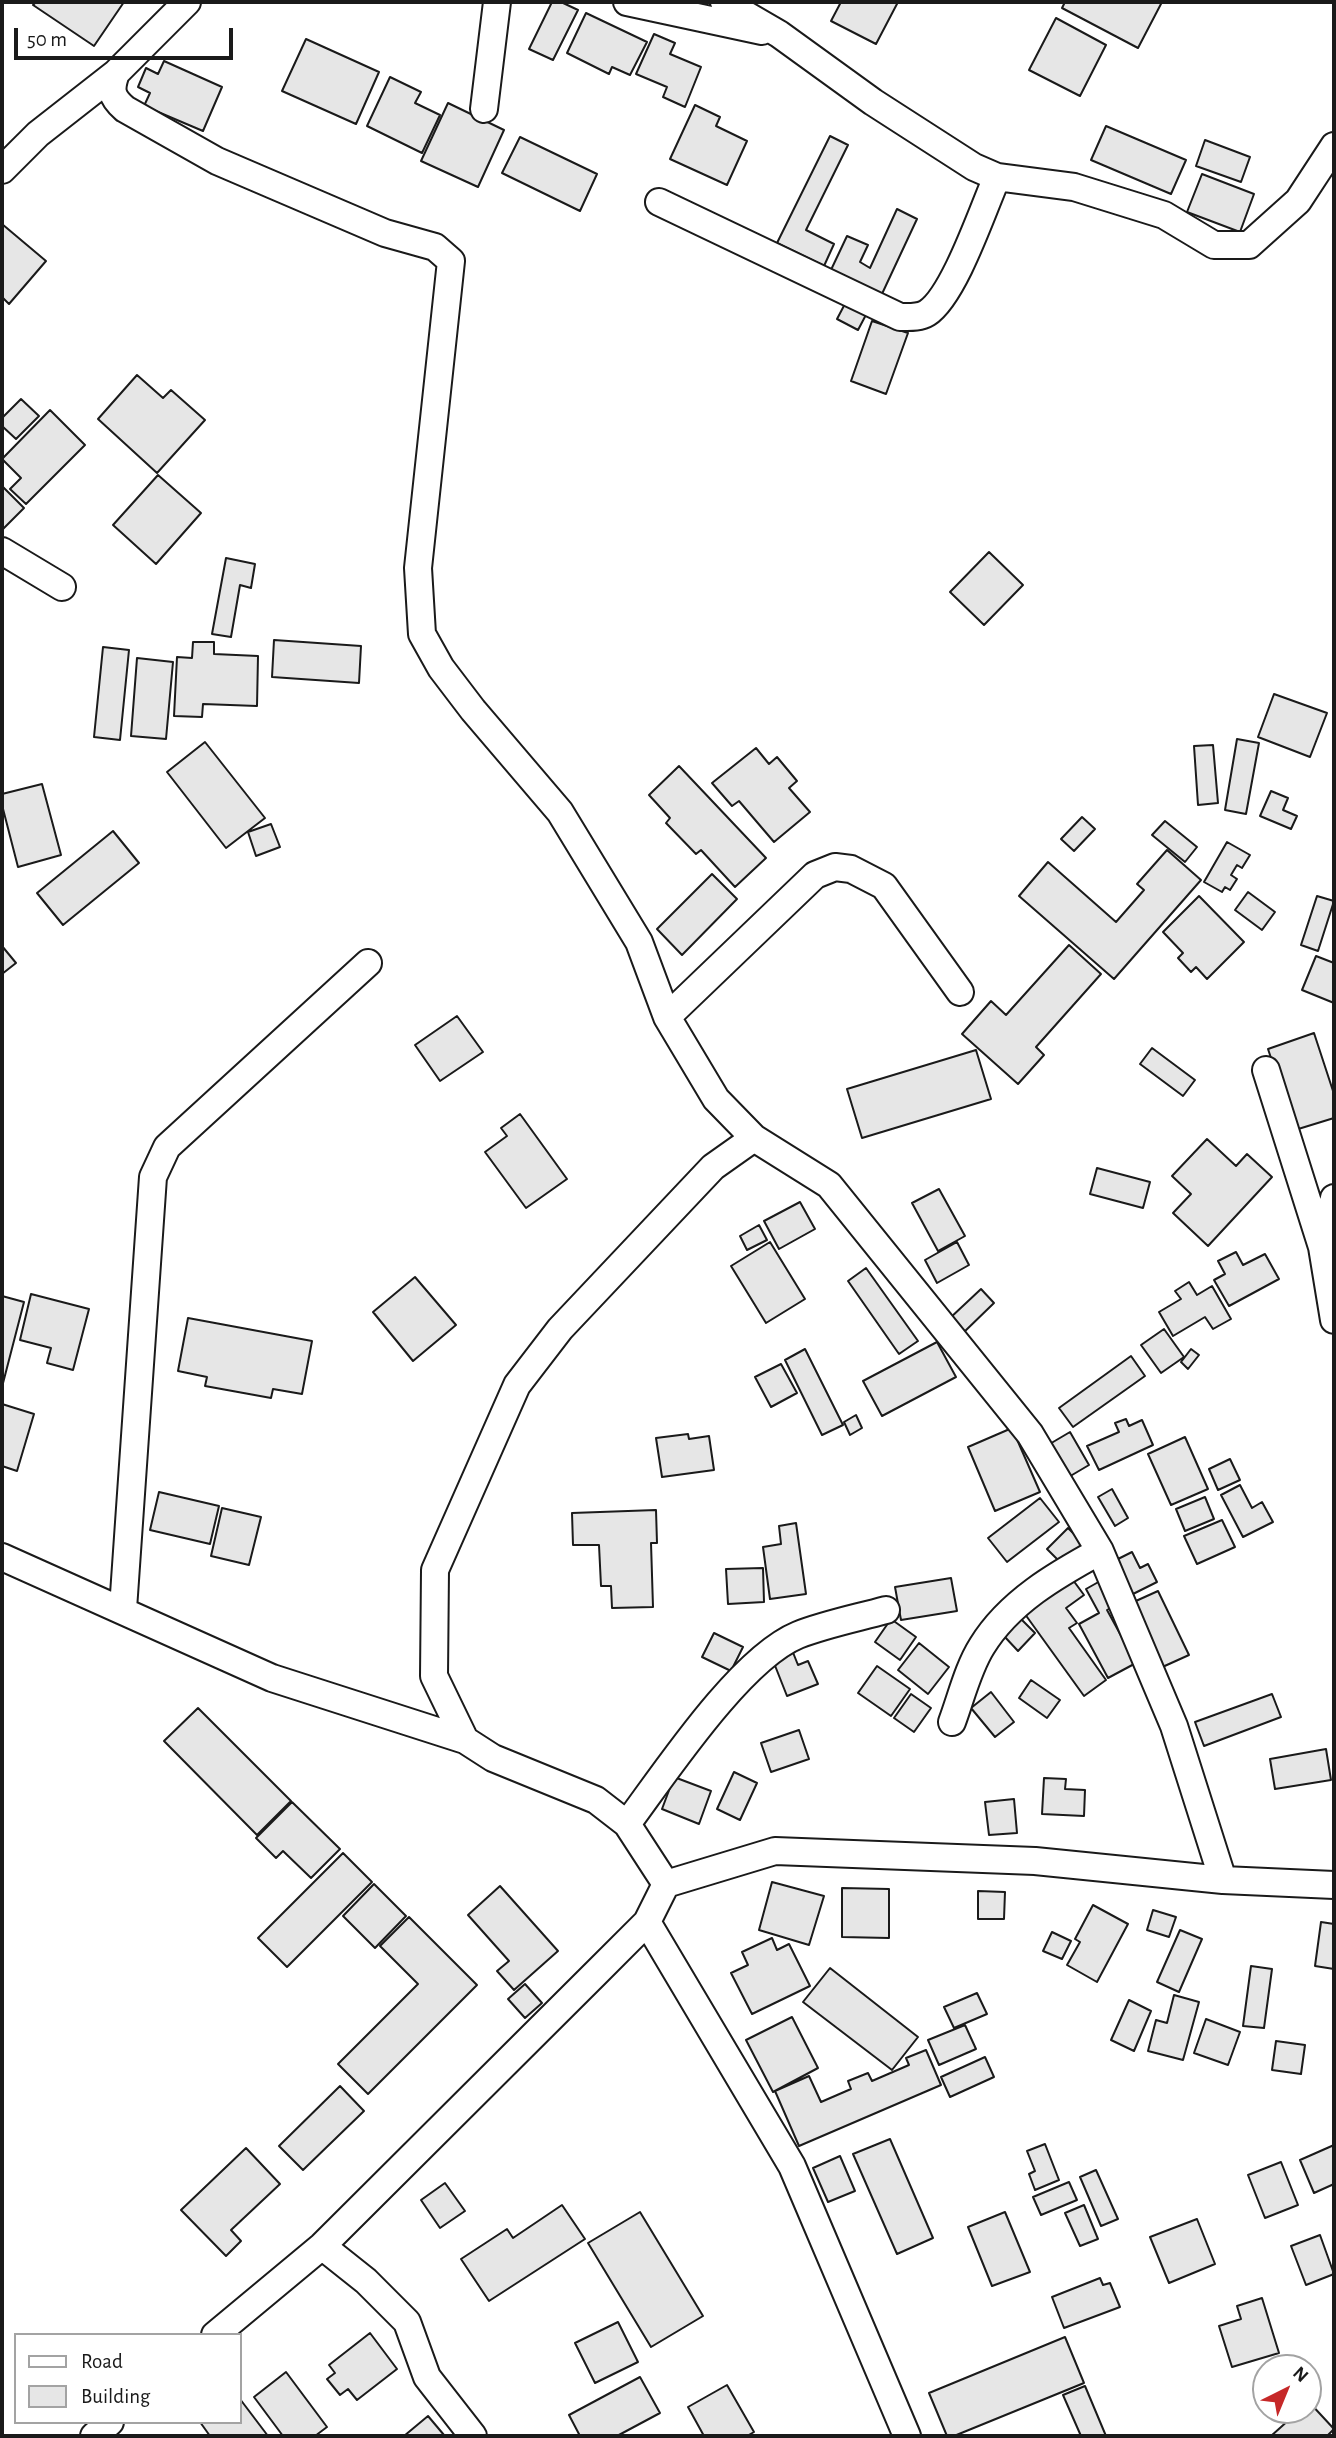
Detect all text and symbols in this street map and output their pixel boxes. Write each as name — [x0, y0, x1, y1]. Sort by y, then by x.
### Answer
scale bar — [18, 14, 236, 58]
text: 50 m — [27, 29, 67, 50]
legend — [14, 2333, 242, 2424]
text: Road — [81, 2351, 123, 2372]
north arrow — [1252, 2354, 1322, 2424]
text: N — [1289, 2363, 1312, 2386]
text: Building — [81, 2386, 150, 2407]

